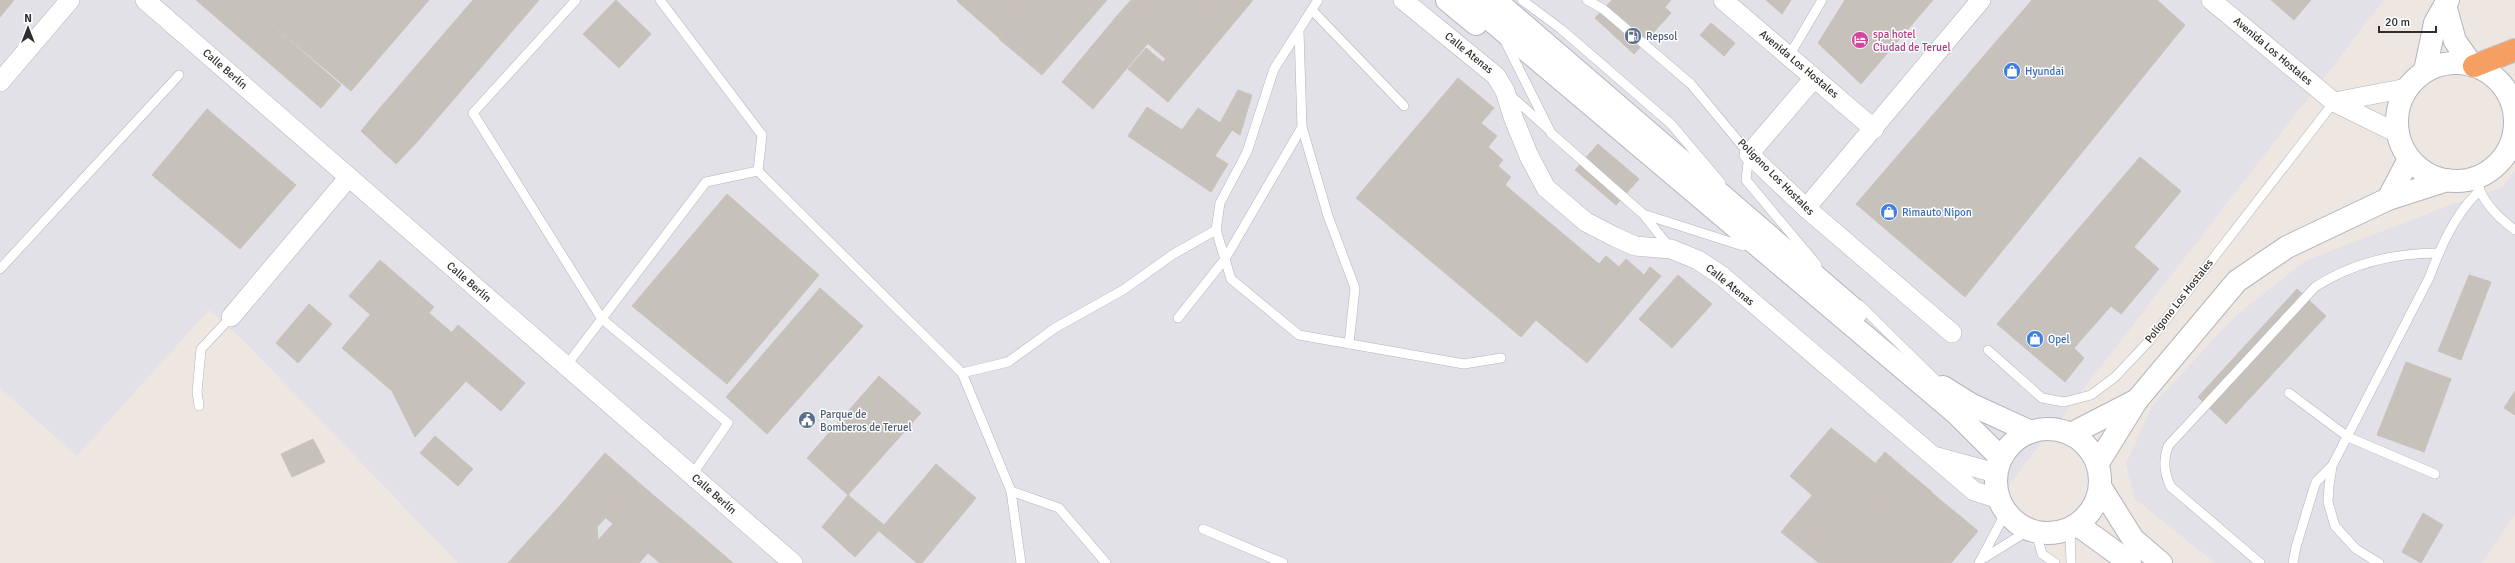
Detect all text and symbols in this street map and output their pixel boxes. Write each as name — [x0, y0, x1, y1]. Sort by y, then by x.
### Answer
north arrow — [8, 8, 48, 48]
scale bar — [2379, 8, 2436, 34]
text: N — [24, 12, 32, 25]
street label: Avenida Los Hostales — [2231, 14, 2315, 88]
text: 20 m — [2385, 15, 2410, 30]
fuel station icon: Repsol — [1623, 26, 1643, 46]
street label: Avenida Los Hostales — [1757, 27, 1841, 101]
place label: spa hotel Ciudad de Teruel — [1873, 28, 1951, 54]
street label: Calle Atenas — [1442, 30, 1496, 77]
place label: Repsol — [1646, 30, 1678, 43]
hotel icon: spa hotel Ciudad de Teruel — [1850, 30, 1870, 50]
street label: Calle Berlín — [200, 46, 250, 92]
shop icon: Hyundai — [2002, 61, 2022, 81]
place label: Hyundai — [2025, 65, 2064, 78]
street label: Polígono Los Hostales — [1735, 136, 1817, 218]
shop icon: Rimauto Nipon — [1879, 202, 1899, 222]
place label: Rimauto Nipon — [1902, 206, 1972, 219]
street label: Polígono Los Hostales — [2142, 256, 2216, 345]
street label: Calle Berlín — [444, 259, 494, 305]
street label: Calle Atenas — [1703, 262, 1757, 309]
shop icon: Opel — [2025, 329, 2045, 349]
place label: Opel — [2048, 333, 2070, 346]
place label: Parque de Bomberos de Teruel — [820, 408, 912, 434]
public building icon: Parque de Bomberos de Teruel — [797, 410, 817, 430]
street label: Calle Berlín — [689, 471, 739, 517]

